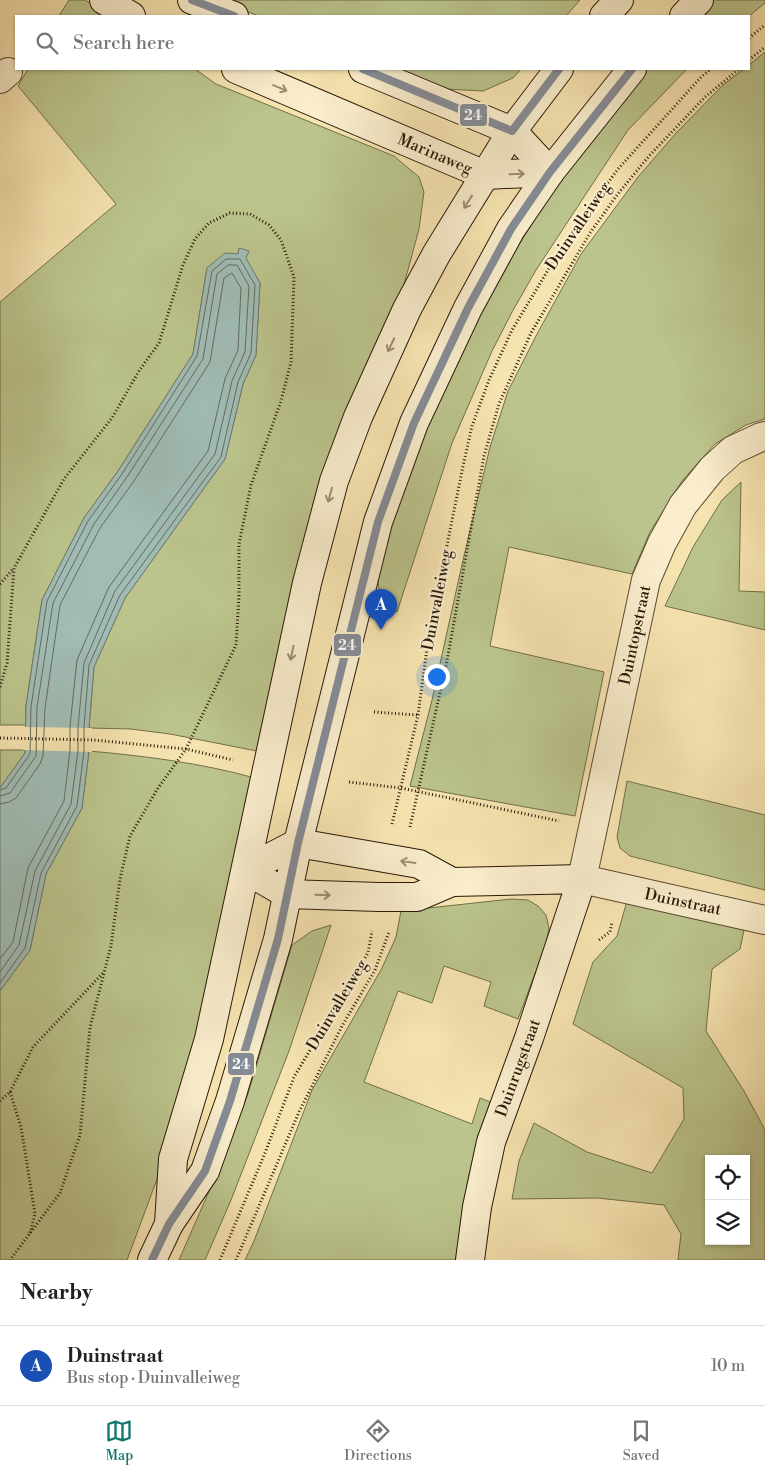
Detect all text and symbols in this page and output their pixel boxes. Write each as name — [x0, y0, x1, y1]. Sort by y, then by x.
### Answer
search box — [15, 15, 750, 70]
icon: search — [33, 29, 61, 57]
text: Search here — [73, 31, 174, 55]
one-way arrow — [272, 84, 287, 93]
line badge: 24 — [459, 103, 488, 127]
text: 24 — [464, 107, 482, 125]
street label: Marinaweg — [394, 129, 476, 179]
one-way arrow — [509, 169, 525, 178]
street label: Duinvalleiweg — [541, 177, 615, 274]
one-way arrow — [463, 195, 474, 209]
one-way arrow — [385, 337, 395, 352]
one-way arrow — [325, 487, 335, 503]
street label: Duinvalleiweg — [417, 547, 457, 652]
street label: Duintopstraat — [615, 583, 655, 687]
pin: A — [365, 589, 397, 630]
line badge: 24 — [333, 633, 362, 657]
text: 24 — [338, 637, 356, 655]
one-way arrow — [287, 645, 296, 661]
your location — [424, 664, 450, 690]
one-way arrow — [400, 857, 416, 867]
street label: Duinstraat — [643, 884, 723, 920]
one-way arrow — [315, 890, 331, 900]
street label: Duinvalleiweg — [302, 955, 372, 1054]
street label: Duinrugstraat — [491, 1016, 545, 1120]
line badge: 24 — [227, 1052, 255, 1076]
text: 24 — [232, 1056, 250, 1074]
map controls — [705, 1155, 750, 1245]
button: locate — [705, 1155, 750, 1200]
button: layers — [705, 1200, 750, 1245]
text: Nearby — [20, 1280, 93, 1306]
text: Duinstraat — [67, 1344, 163, 1368]
text: A — [30, 1356, 42, 1376]
text: 10 m — [711, 1356, 745, 1376]
text: Bus stop · Duinvalleiweg — [67, 1368, 240, 1388]
tab: Map — [105, 1417, 133, 1465]
tab: Directions — [344, 1417, 412, 1465]
tab: Saved — [623, 1417, 660, 1465]

